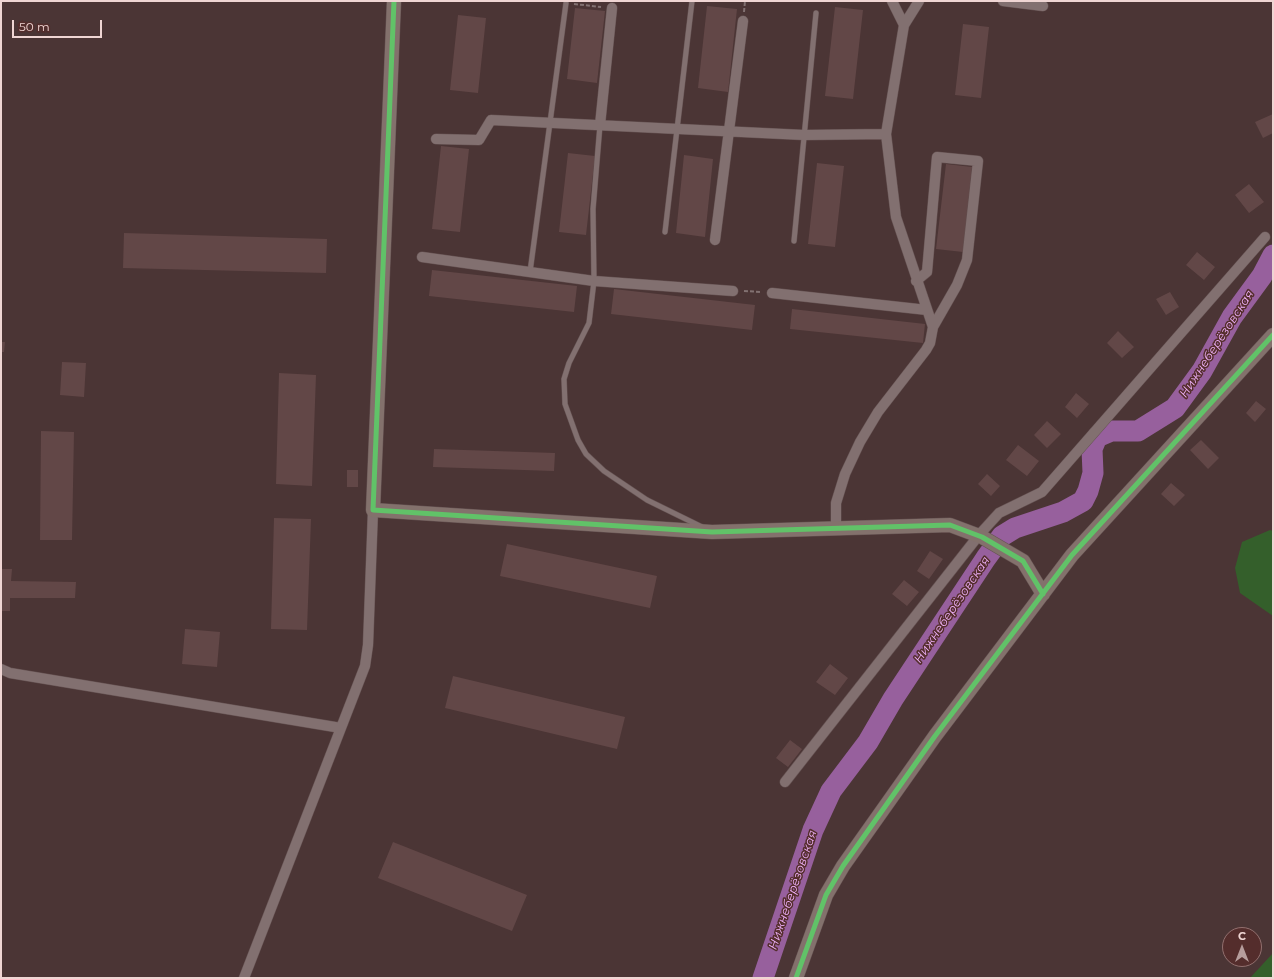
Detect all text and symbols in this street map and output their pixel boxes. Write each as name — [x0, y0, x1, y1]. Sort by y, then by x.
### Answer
scale bar — [14, 12, 104, 38]
text: 50 m — [19, 19, 50, 34]
water label: Нижнеберёзовская — [1177, 288, 1257, 400]
water label: Нижнеберёзовская — [911, 554, 993, 666]
water label: Нижнеберёзовская — [766, 828, 820, 952]
north arrow — [1222, 927, 1262, 967]
text: С — [1238, 929, 1246, 943]

